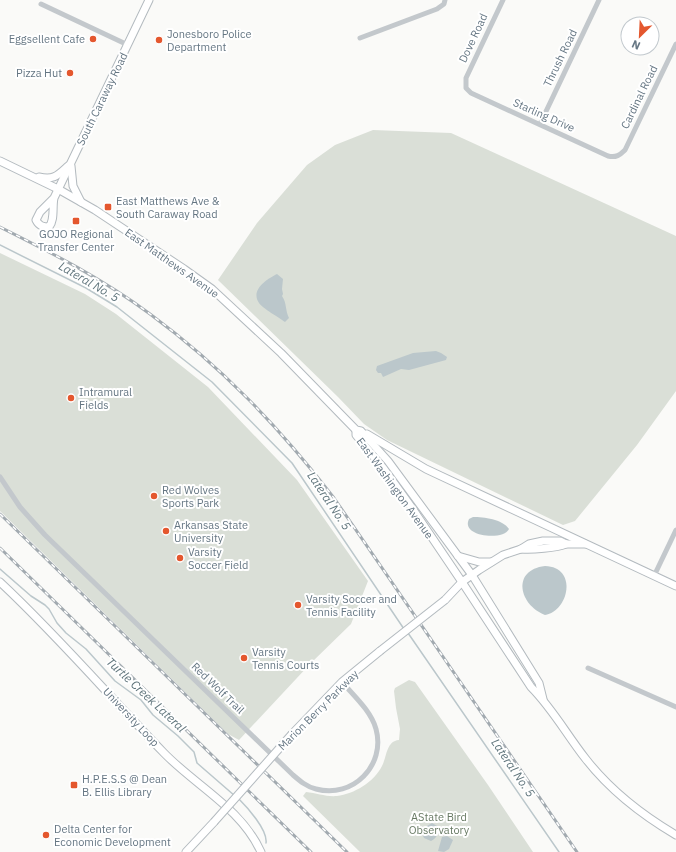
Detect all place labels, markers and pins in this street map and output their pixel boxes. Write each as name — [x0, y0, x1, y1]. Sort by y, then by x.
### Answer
place label: Jonesboro Police Department — [167, 27, 252, 54]
place label: Eggsellent Cafe — [9, 32, 85, 46]
marker: Eggsellent Cafe — [88, 34, 98, 44]
marker: Jonesboro Police Department — [154, 35, 164, 45]
place label: Pizza Hut — [16, 66, 62, 80]
marker: Pizza Hut — [65, 68, 75, 78]
place label: East Matthews Ave & South Caraway Road — [116, 194, 220, 221]
marker: East Matthews Ave & South Caraway Road — [103, 202, 113, 212]
marker: GOJO Regional Transfer Center — [71, 216, 81, 226]
place label: GOJO Regional Transfer Center — [38, 227, 114, 254]
place label: Intramural Fields — [79, 385, 132, 412]
marker: Intramural Fields — [66, 393, 76, 403]
place label: Red Wolves Sports Park — [162, 483, 219, 510]
marker: Red Wolves Sports Park — [149, 491, 159, 501]
place label: Arkansas State University — [174, 518, 248, 545]
marker: Arkansas State University — [161, 526, 171, 536]
place label: Varsity Soccer Field — [188, 545, 248, 572]
marker: Varsity Soccer Field — [175, 553, 185, 563]
place label: Varsity Soccer and Tennis Facility — [306, 592, 397, 619]
marker: Varsity Soccer and Tennis Facility — [293, 600, 303, 610]
place label: Varsity Tennis Courts — [252, 645, 319, 672]
marker: Varsity Tennis Courts — [239, 653, 249, 663]
place label: H.P.E.S.S @ Dean B. Ellis Library — [82, 772, 167, 799]
marker: H.P.E.S.S @ Dean B. Ellis Library — [69, 780, 79, 790]
place label: Delta Center for Economic Development — [54, 822, 171, 849]
marker: Delta Center for Economic Development — [41, 830, 51, 840]

